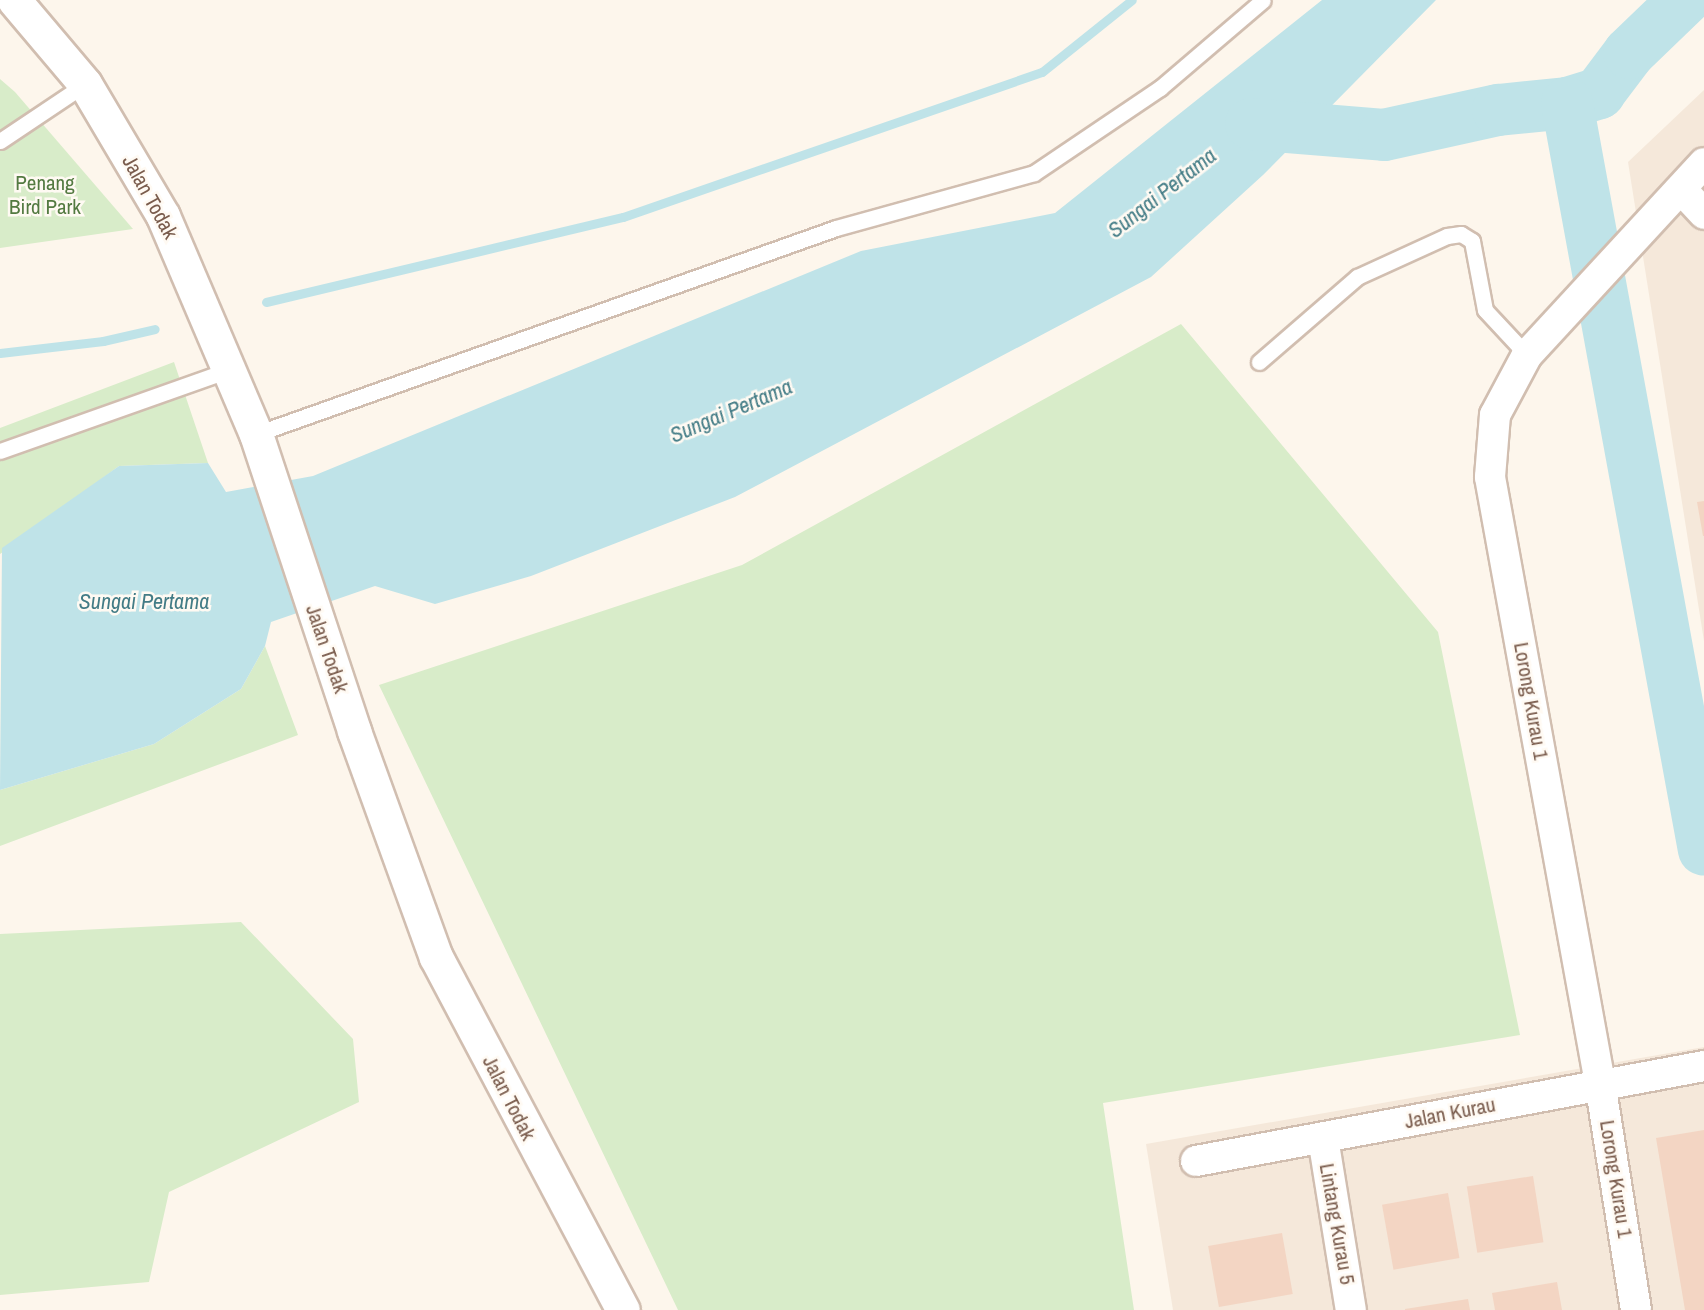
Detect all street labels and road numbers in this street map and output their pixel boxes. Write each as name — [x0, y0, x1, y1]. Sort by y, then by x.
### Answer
street label: Jalan Todak — [117, 151, 183, 243]
street label: Jalan Todak — [300, 601, 354, 697]
street label: Lorong Kurau 1 — [1508, 640, 1554, 762]
street label: Jalan Todak — [477, 1051, 541, 1145]
street label: Jalan Kurau — [1402, 1092, 1498, 1134]
street label: Lorong Kurau 1 — [1594, 1118, 1638, 1240]
street label: Lintang Kurau 5 — [1314, 1161, 1360, 1287]

